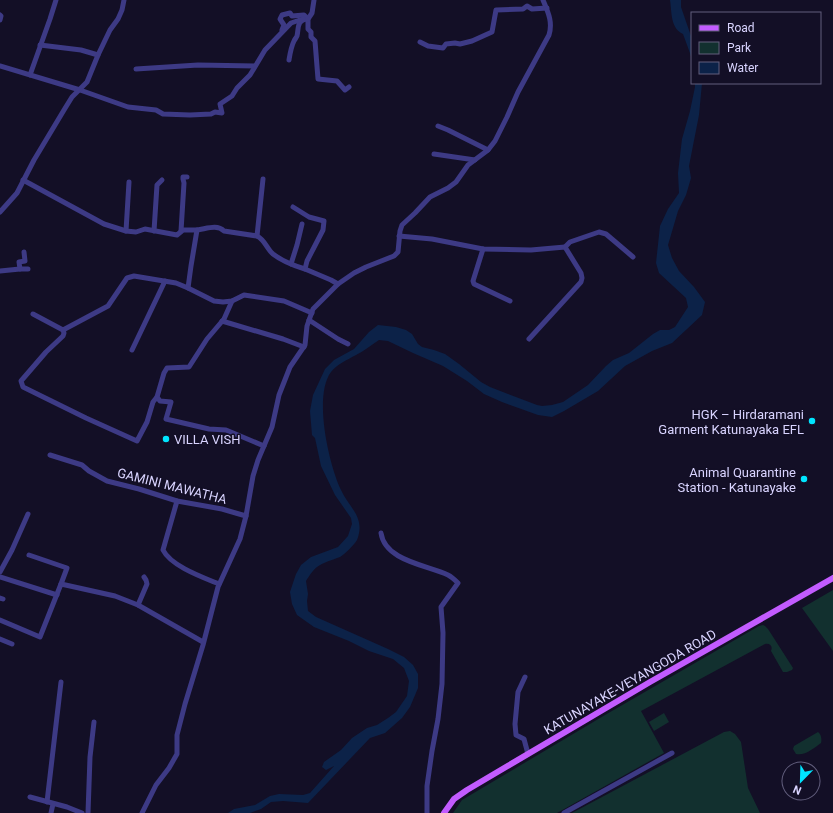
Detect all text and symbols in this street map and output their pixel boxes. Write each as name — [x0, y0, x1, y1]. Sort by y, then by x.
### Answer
legend — [691, 12, 821, 84]
text: Road — [727, 21, 755, 35]
text: Park — [727, 41, 752, 55]
text: Water — [727, 61, 758, 75]
place label: HGK – Hirdaramani Garment Katunayaka EFL — [658, 407, 804, 437]
marker: HGK – Hirdaramani Garment Katunayaka EFL — [807, 416, 817, 426]
place label: VILLA VISH — [174, 432, 240, 447]
marker: VILLA VISH — [161, 434, 171, 444]
street label: GAMINI MAWATHA — [116, 465, 229, 507]
place label: Animal Quarantine Station - Katunayake — [678, 465, 796, 495]
marker: Animal Quarantine Station - Katunayake — [799, 474, 809, 484]
street label: KATUNAYAKE-VEYANGODA ROAD — [541, 626, 719, 738]
north arrow — [781, 761, 821, 801]
text: N — [791, 782, 803, 797]

